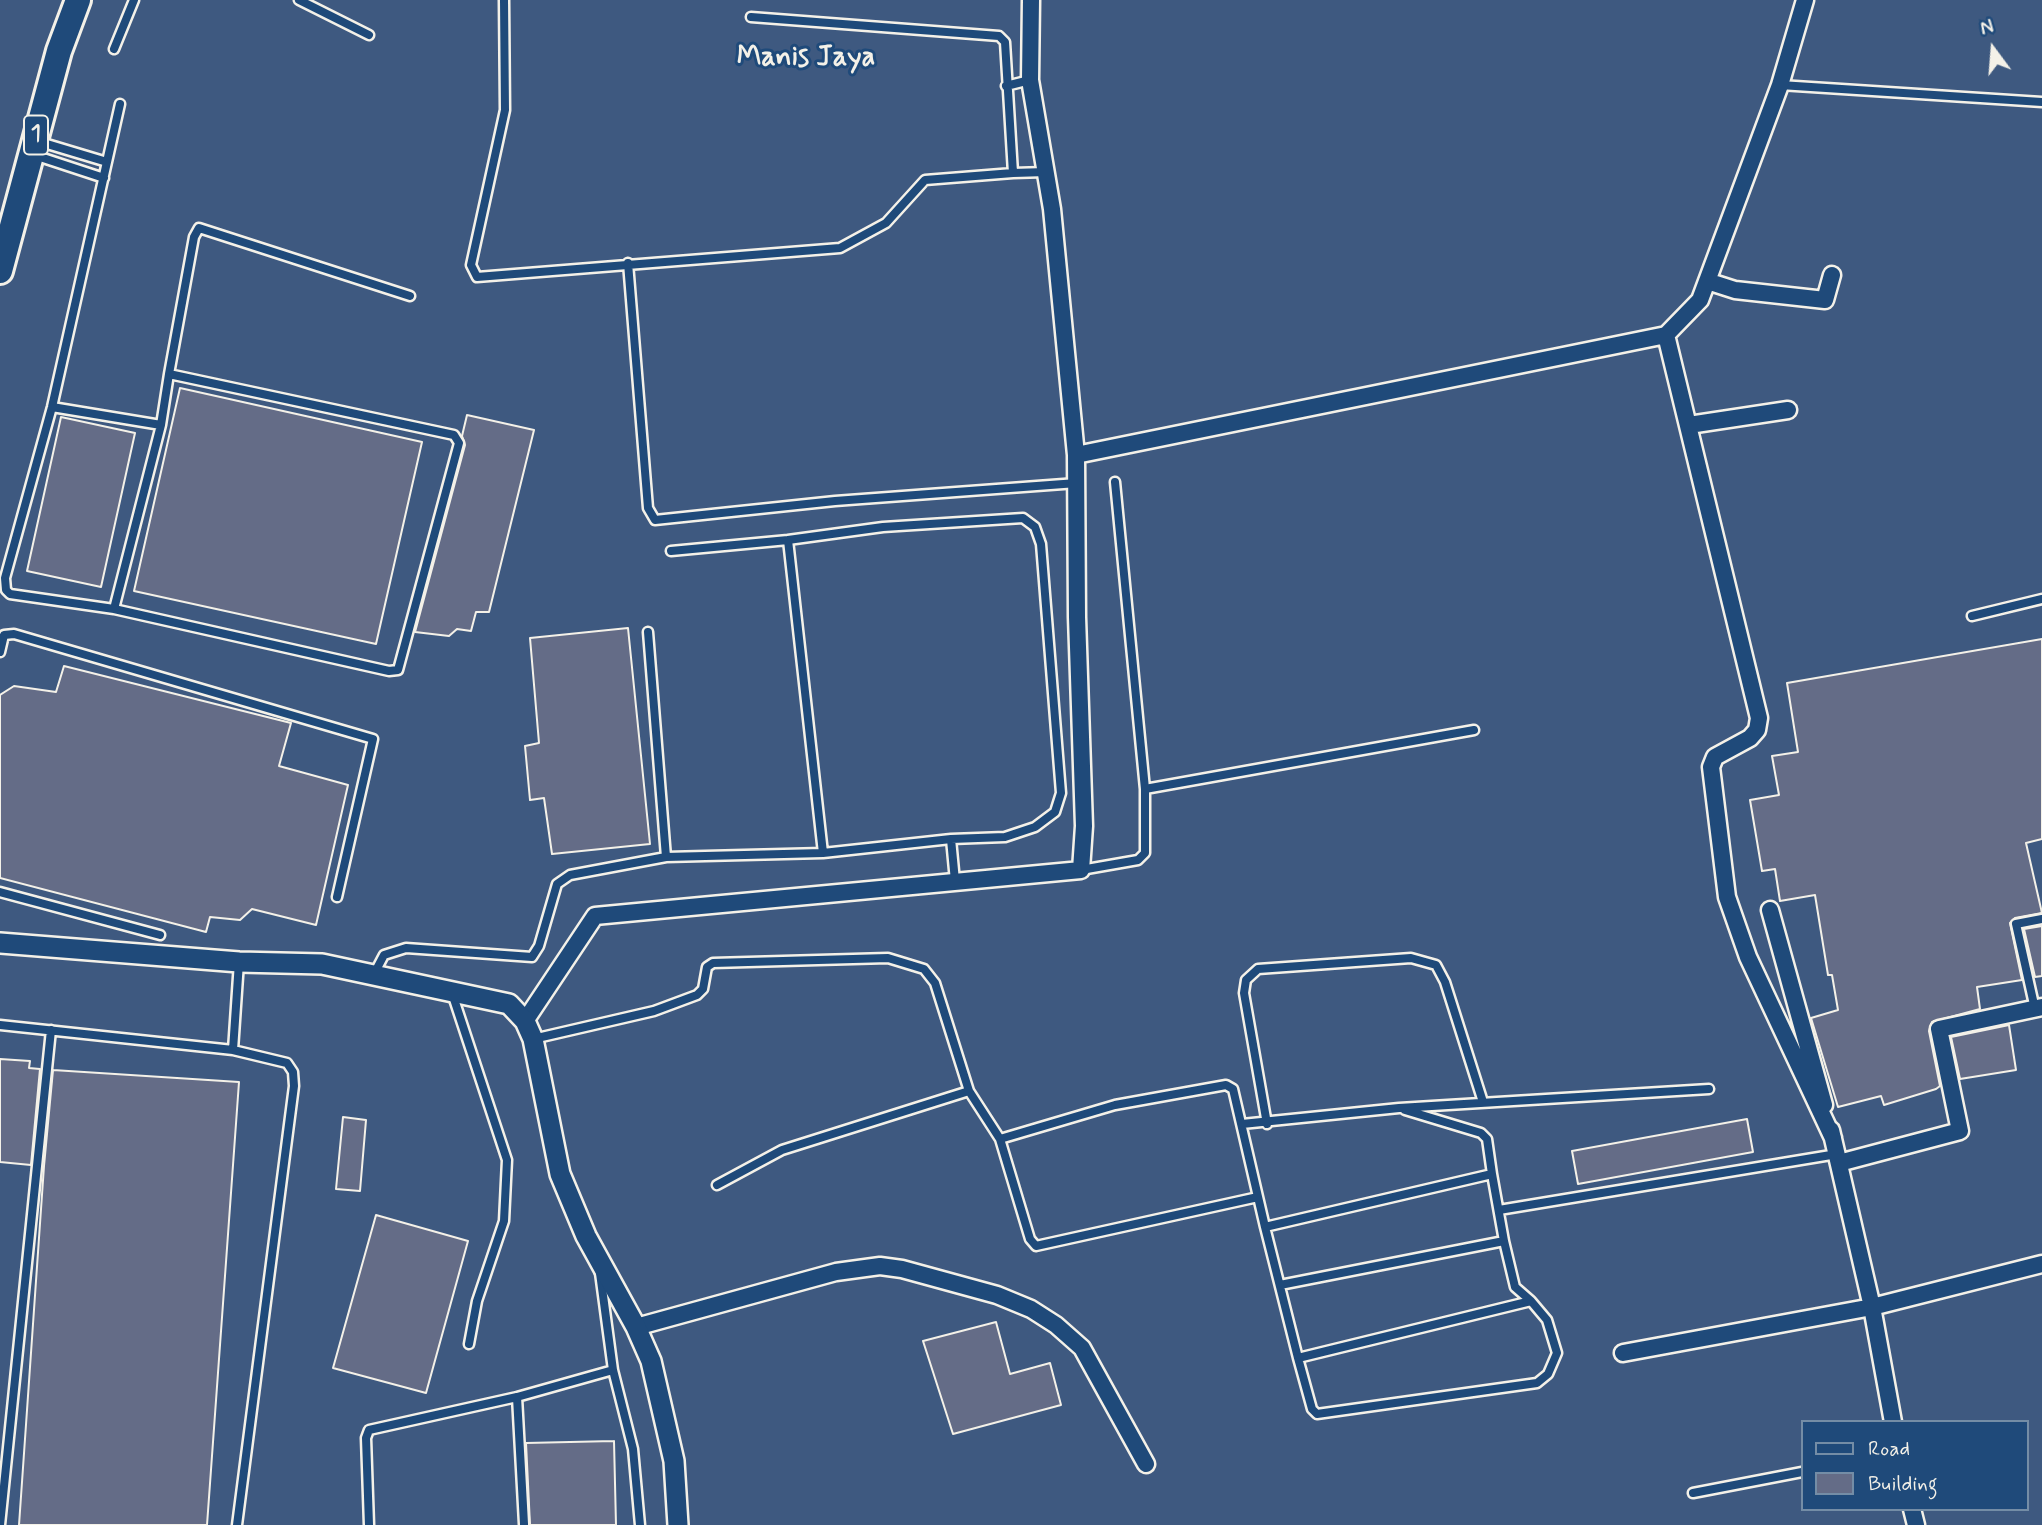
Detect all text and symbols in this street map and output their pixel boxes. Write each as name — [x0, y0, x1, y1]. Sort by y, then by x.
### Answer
north arrow — [1958, 14, 2028, 84]
text: N — [1978, 15, 1997, 42]
district label: Manis Jaya — [737, 42, 875, 76]
road number: 1 — [24, 116, 48, 154]
legend — [1800, 1420, 2028, 1511]
text: Road — [1868, 1435, 1910, 1463]
text: Building — [1868, 1470, 1938, 1498]

